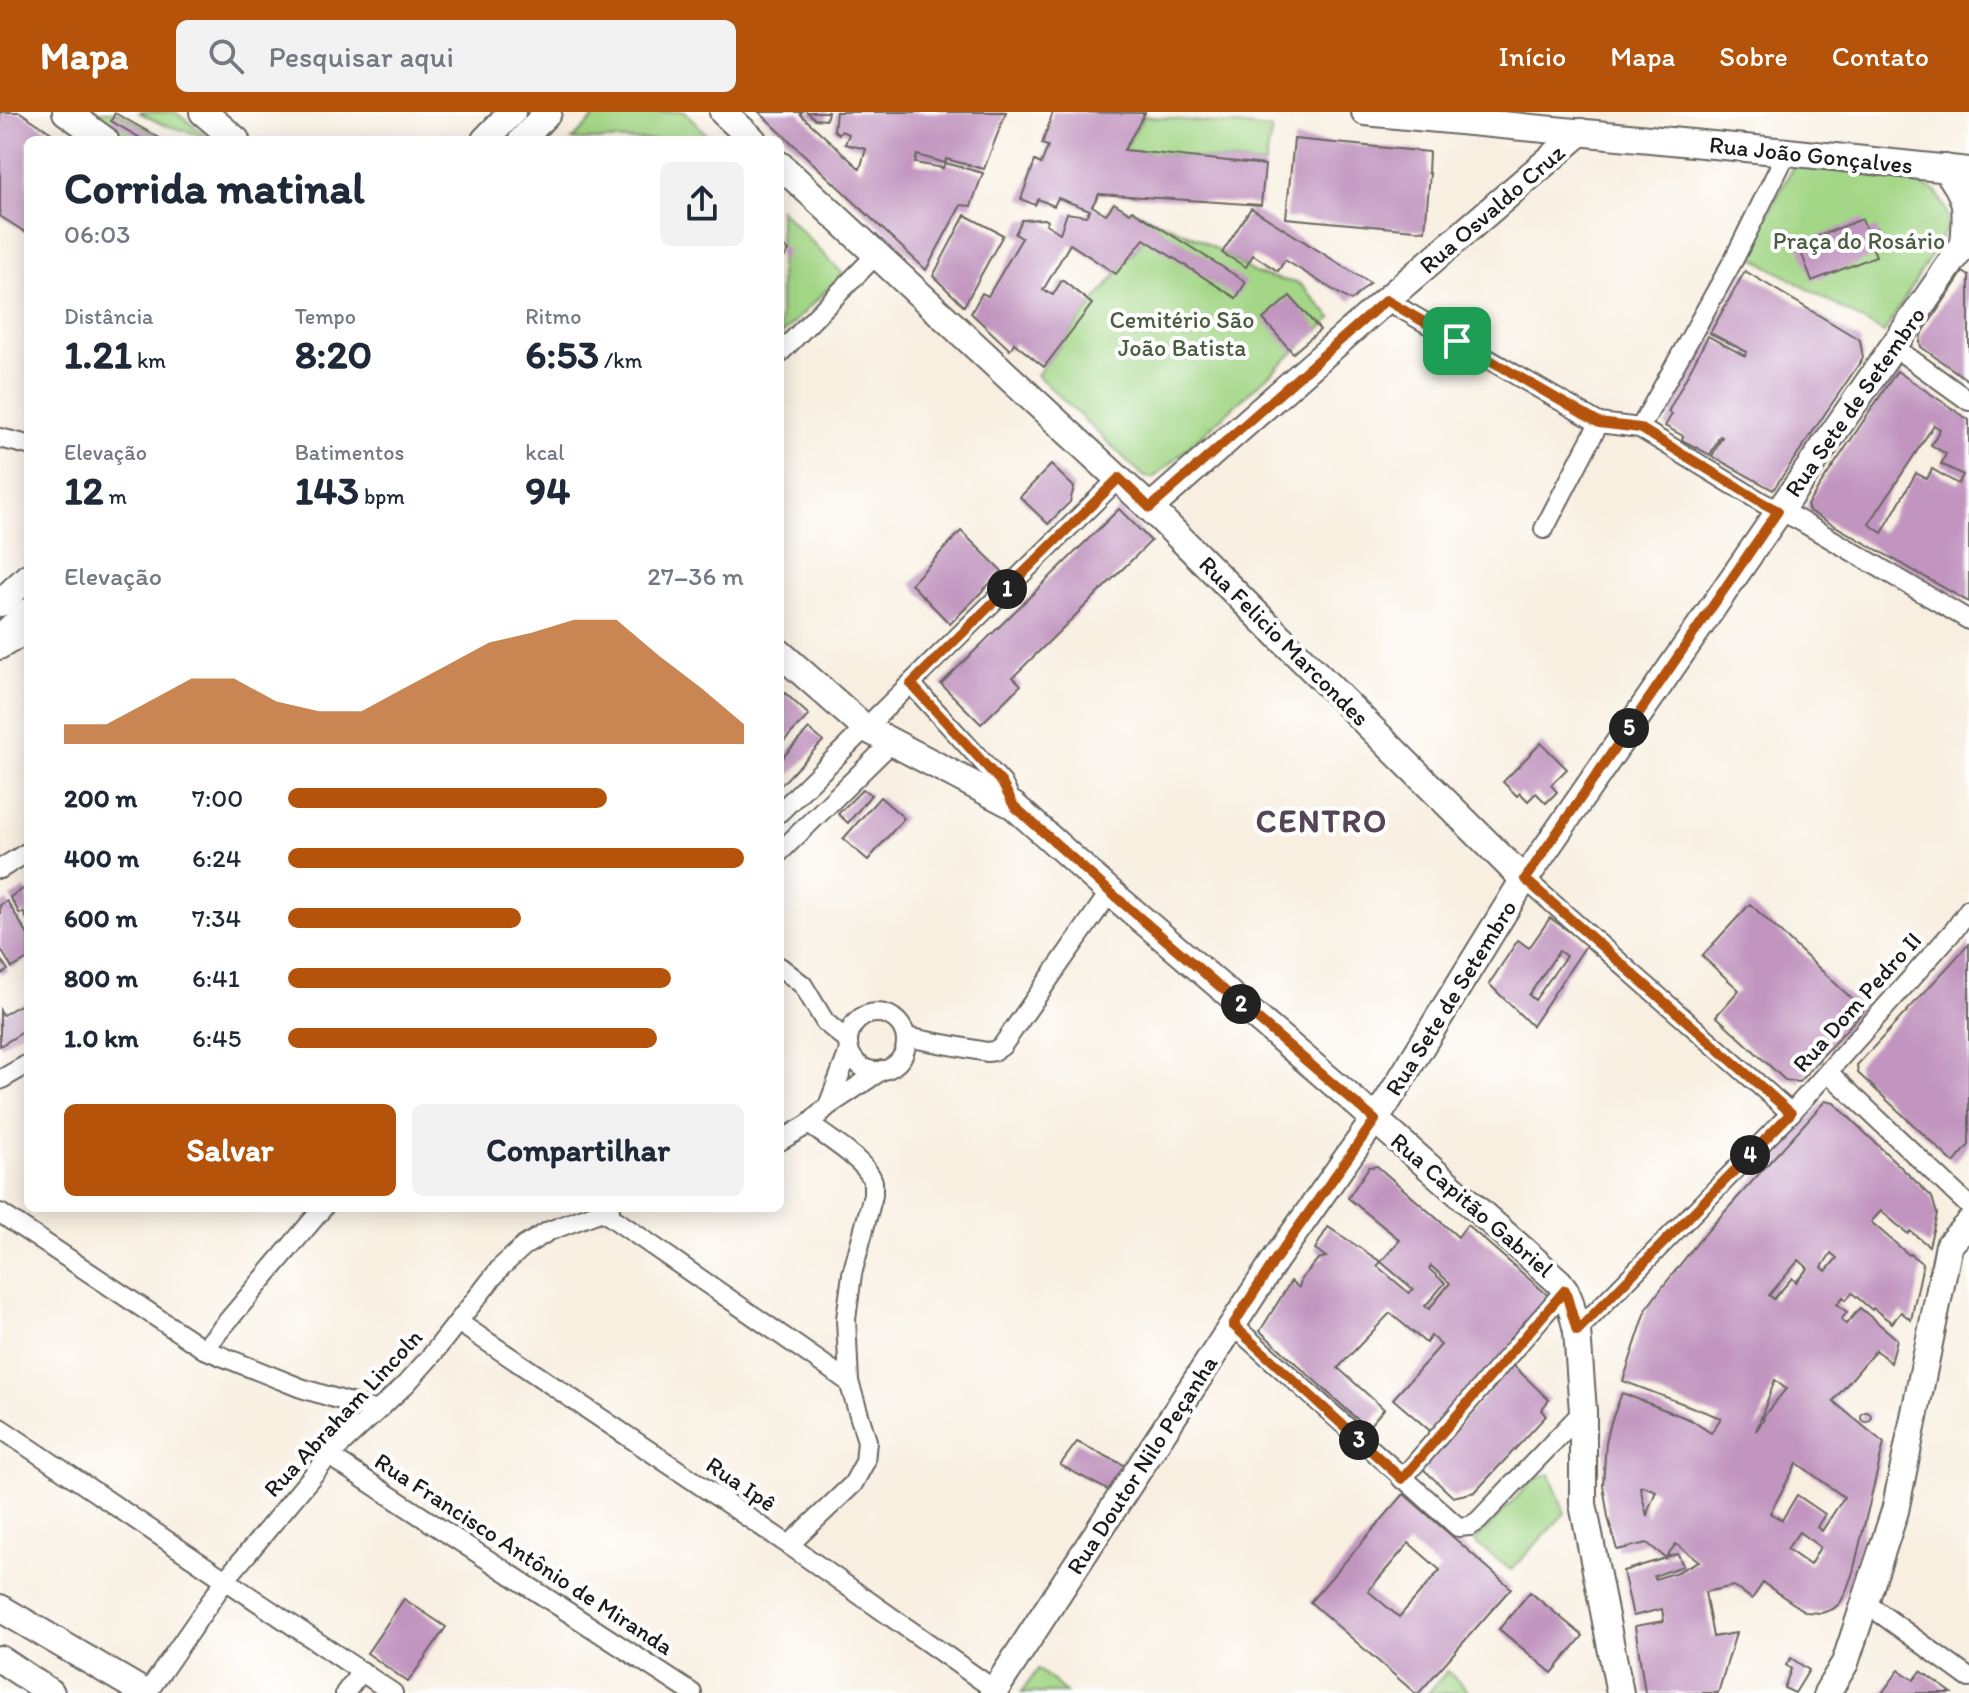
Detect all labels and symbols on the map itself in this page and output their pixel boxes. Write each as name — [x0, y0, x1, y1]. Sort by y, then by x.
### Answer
street label: Rua João Gonçalves — [1708, 129, 1914, 180]
street label: Rua Osvaldo Cruz — [1413, 138, 1570, 280]
park label: Praça do Rosário — [1773, 226, 1945, 255]
street label: Rua Sete de Setembro — [1778, 301, 1931, 502]
park label: Cemitério São João Batista — [1109, 305, 1255, 362]
pin — [1423, 307, 1491, 375]
street label: Rua Felicio Marcondes — [1193, 549, 1376, 732]
pin: 1 — [987, 569, 1027, 609]
pin: 5 — [1609, 708, 1649, 748]
district label: CENTRO — [1256, 802, 1388, 840]
street label: Rua Sete de Setembro — [1379, 894, 1523, 1101]
street label: Rua Dom Pedro II — [1786, 926, 1927, 1078]
pin: 2 — [1221, 984, 1261, 1024]
street label: Rua Capitão Gabriel — [1385, 1126, 1560, 1283]
pin: 4 — [1730, 1135, 1770, 1175]
street label: Rua Abraham Lincoln — [257, 1322, 428, 1503]
street label: Rua Doutor Nilo Peçanha — [1060, 1349, 1224, 1580]
pin: 3 — [1339, 1420, 1379, 1460]
street label: Rua Francisco Antônio de Miranda — [369, 1446, 679, 1661]
street label: Rua Ipê — [701, 1450, 782, 1517]

